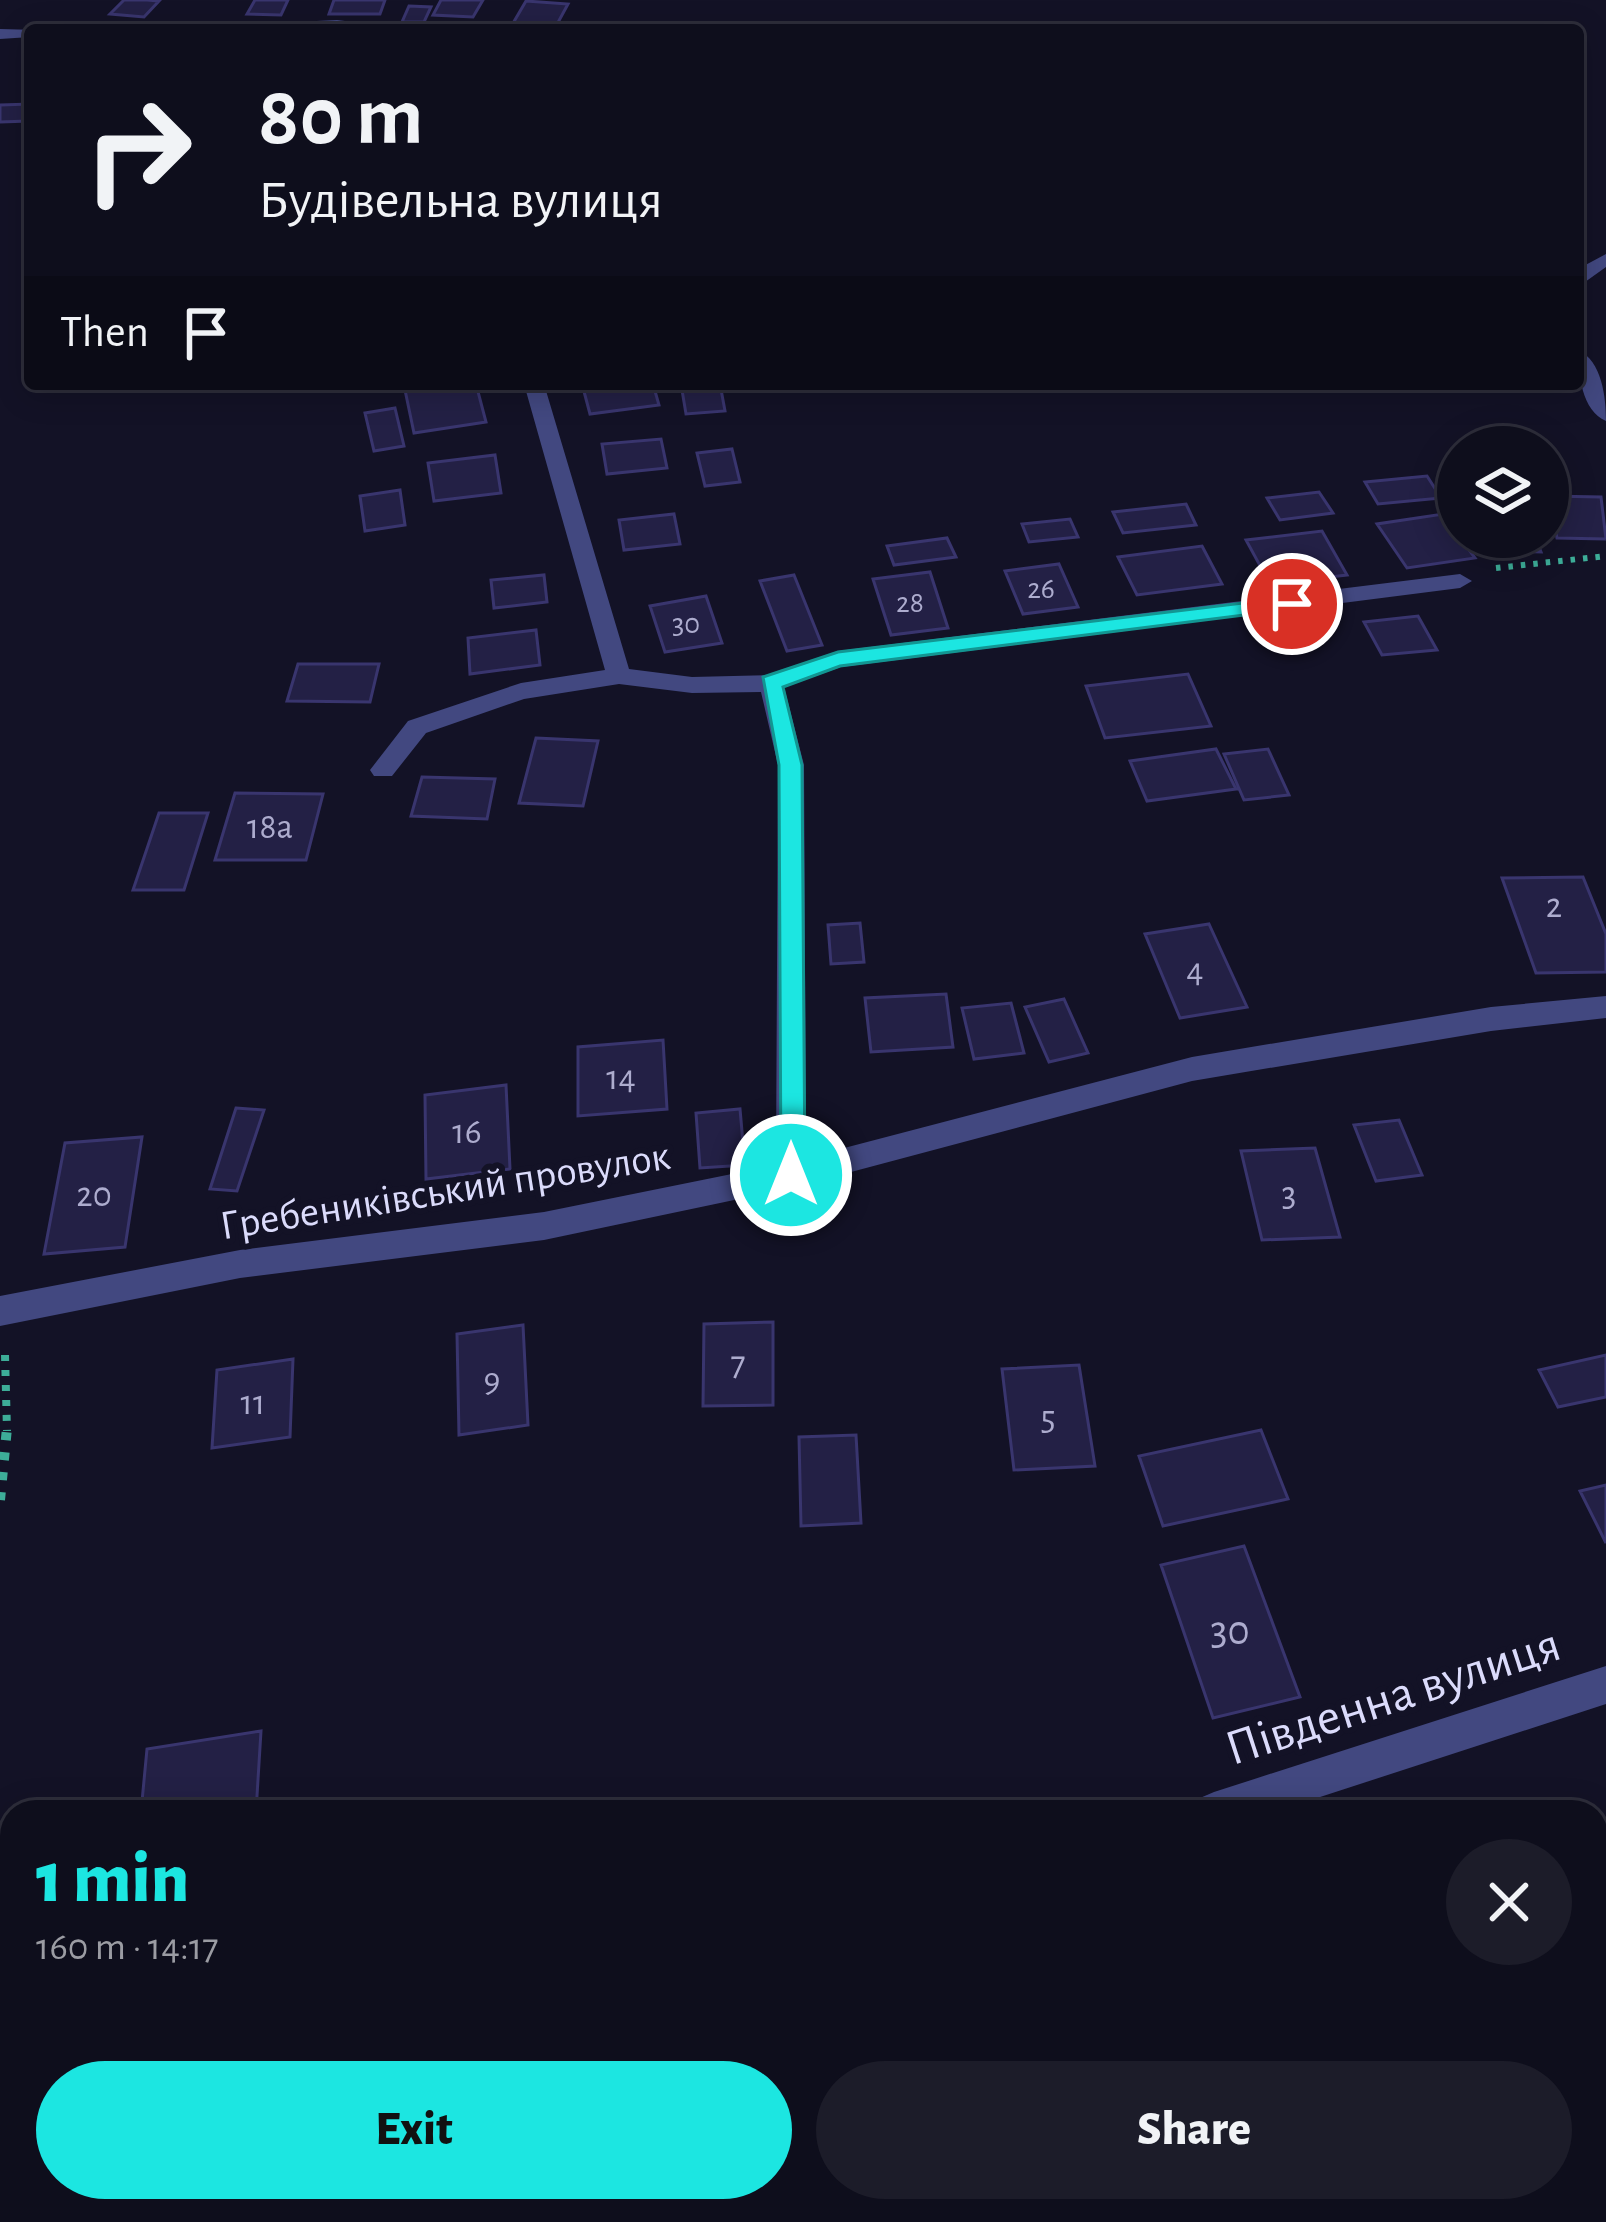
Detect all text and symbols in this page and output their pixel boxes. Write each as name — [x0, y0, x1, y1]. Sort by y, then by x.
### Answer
icon: right — [60, 72, 216, 228]
text: 80 m — [258, 76, 424, 160]
text: Будівельна вулиця — [258, 174, 663, 228]
icon: arrive — [173, 300, 239, 366]
text: Then — [60, 310, 149, 355]
map controls — [1437, 426, 1569, 558]
button: layers — [1437, 426, 1569, 558]
pin — [1241, 553, 1343, 655]
icon: arrive — [1259, 571, 1325, 637]
house number: 26 — [1027, 574, 1055, 604]
house number: 28 — [896, 588, 924, 618]
house number: 30 — [672, 609, 700, 639]
house number: 18а — [247, 809, 293, 845]
house number: 2 — [1546, 888, 1562, 924]
house number: 4 — [1186, 953, 1204, 989]
house number: 14 — [606, 1060, 636, 1096]
position arrow — [728, 1112, 854, 1238]
house number: 16 — [452, 1114, 482, 1150]
street label: Гребениківський провулок — [217, 1135, 673, 1247]
house number: 3 — [1282, 1176, 1296, 1212]
house number: 20 — [76, 1177, 112, 1213]
house number: 7 — [730, 1346, 746, 1382]
house number: 9 — [484, 1362, 500, 1398]
house number: 11 — [241, 1385, 265, 1421]
house number: 5 — [1040, 1400, 1056, 1436]
house number: 30 — [1210, 1610, 1250, 1652]
street label: Південна вулиця — [1219, 1619, 1567, 1775]
button: close — [1446, 1839, 1572, 1965]
text: 1 min — [36, 1843, 189, 1915]
text: 160 m · 14:17 — [36, 1928, 219, 1967]
button: Exit — [36, 2061, 792, 2199]
button: Share — [816, 2061, 1572, 2199]

